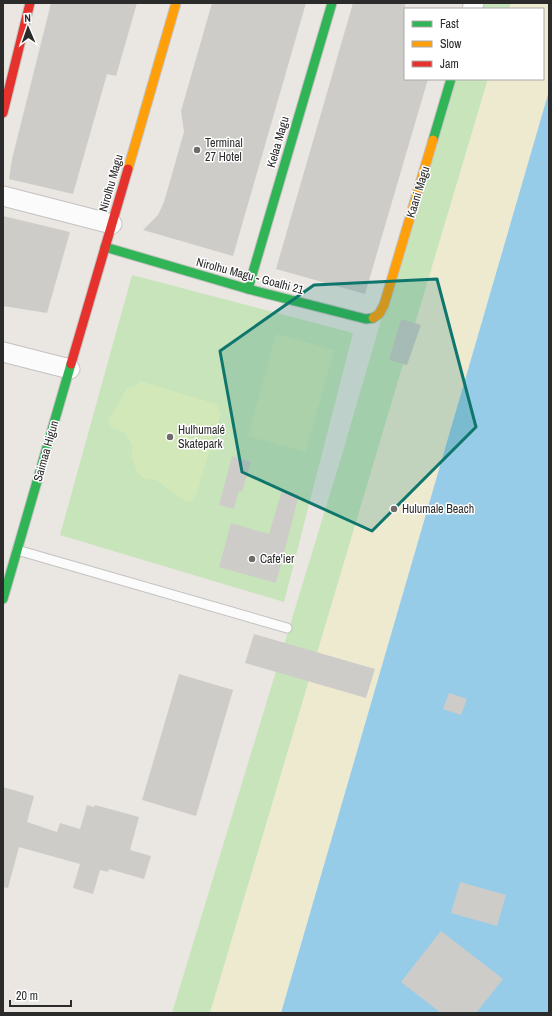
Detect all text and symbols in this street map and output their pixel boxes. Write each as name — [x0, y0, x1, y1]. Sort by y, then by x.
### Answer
north arrow — [8, 8, 48, 48]
legend — [404, 8, 544, 80]
text: N — [24, 11, 31, 25]
text: Fast — [440, 16, 459, 32]
text: Slow — [440, 36, 462, 52]
text: Jam — [440, 56, 459, 72]
street label: Kelaa Magu — [263, 115, 293, 169]
place label: Terminal 27 Hotel — [205, 135, 243, 165]
marker: Terminal 27 Hotel — [192, 145, 202, 155]
street label: Nirolhu Magu — [95, 152, 127, 214]
street label: Kaani Magu — [403, 164, 433, 220]
street label: Nirolhu Magu - Goalhi 21 — [195, 254, 306, 298]
street label: Saimaa Higun — [30, 419, 62, 483]
place label: Hulhumalé Skatepark — [178, 422, 225, 452]
marker: Hulhumalé Skatepark — [165, 432, 175, 442]
place label: Hulumale Beach — [402, 501, 474, 517]
marker: Hulumale Beach — [389, 504, 399, 514]
place label: Cafe'ier — [260, 551, 295, 567]
marker: Cafe'ier — [247, 554, 257, 564]
scale bar — [10, 982, 71, 1008]
text: 20 m — [16, 988, 38, 1004]

